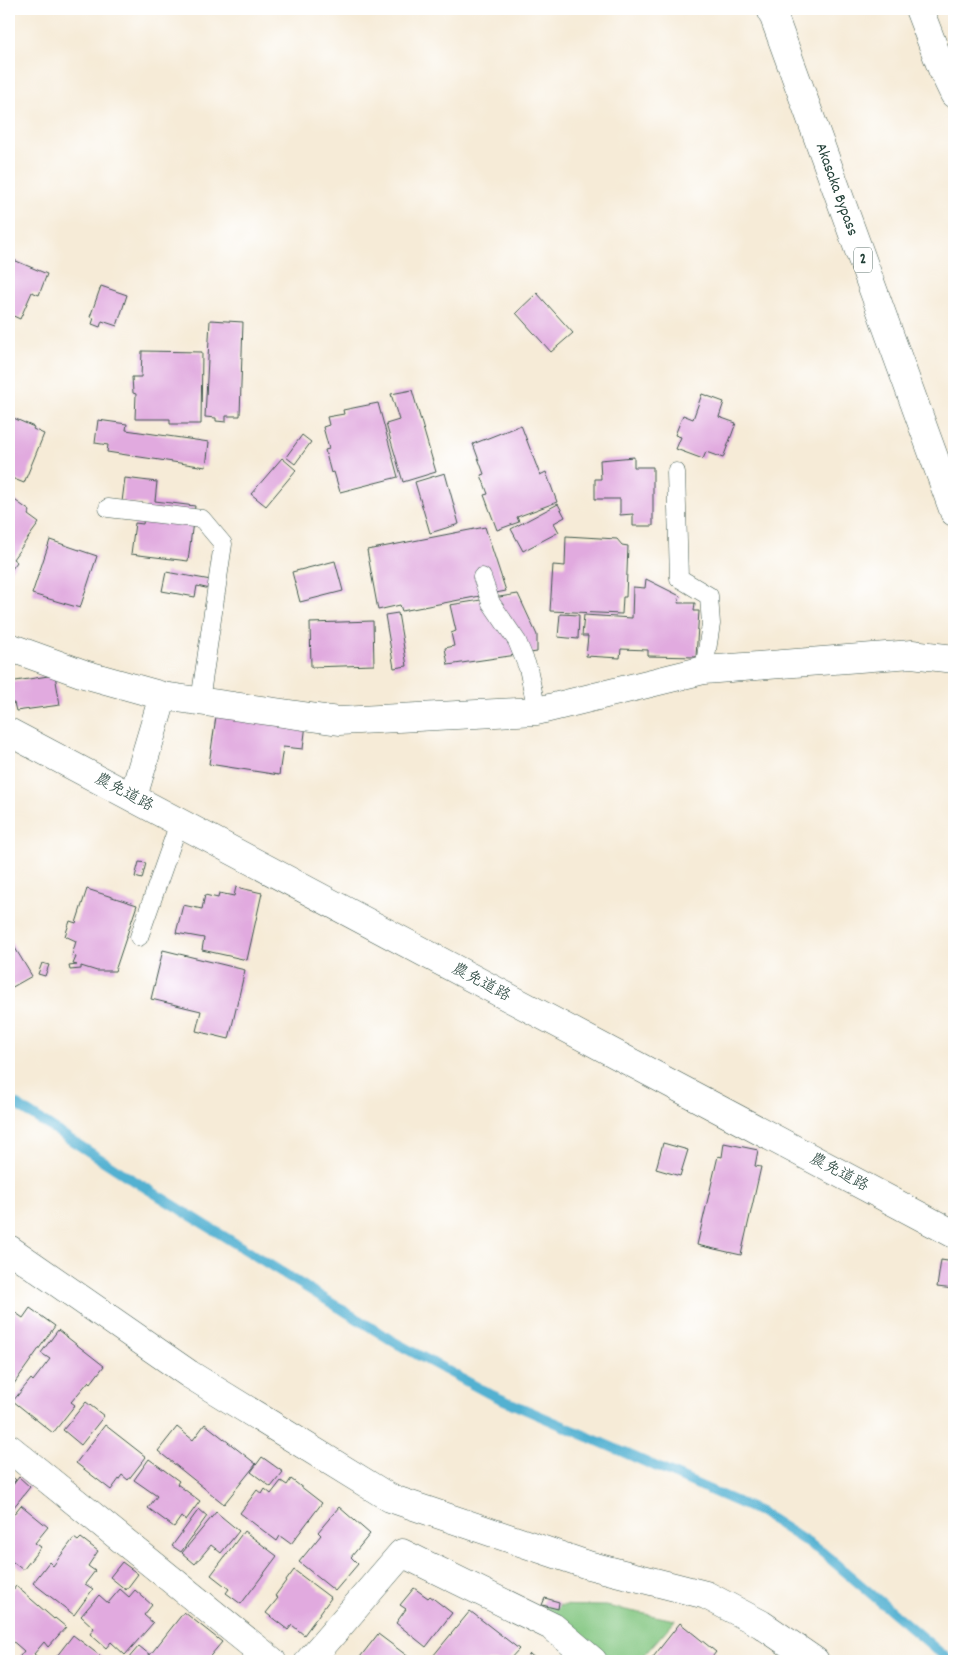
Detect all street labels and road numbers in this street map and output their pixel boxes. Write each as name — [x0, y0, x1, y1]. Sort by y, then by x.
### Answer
street label: Akasaka Bypass — [809, 140, 864, 239]
road number: 2 — [854, 248, 872, 272]
street label: 農免道路 — [90, 768, 158, 818]
street label: 農免道路 — [447, 958, 515, 1008]
street label: 農免道路 — [805, 1148, 873, 1198]

